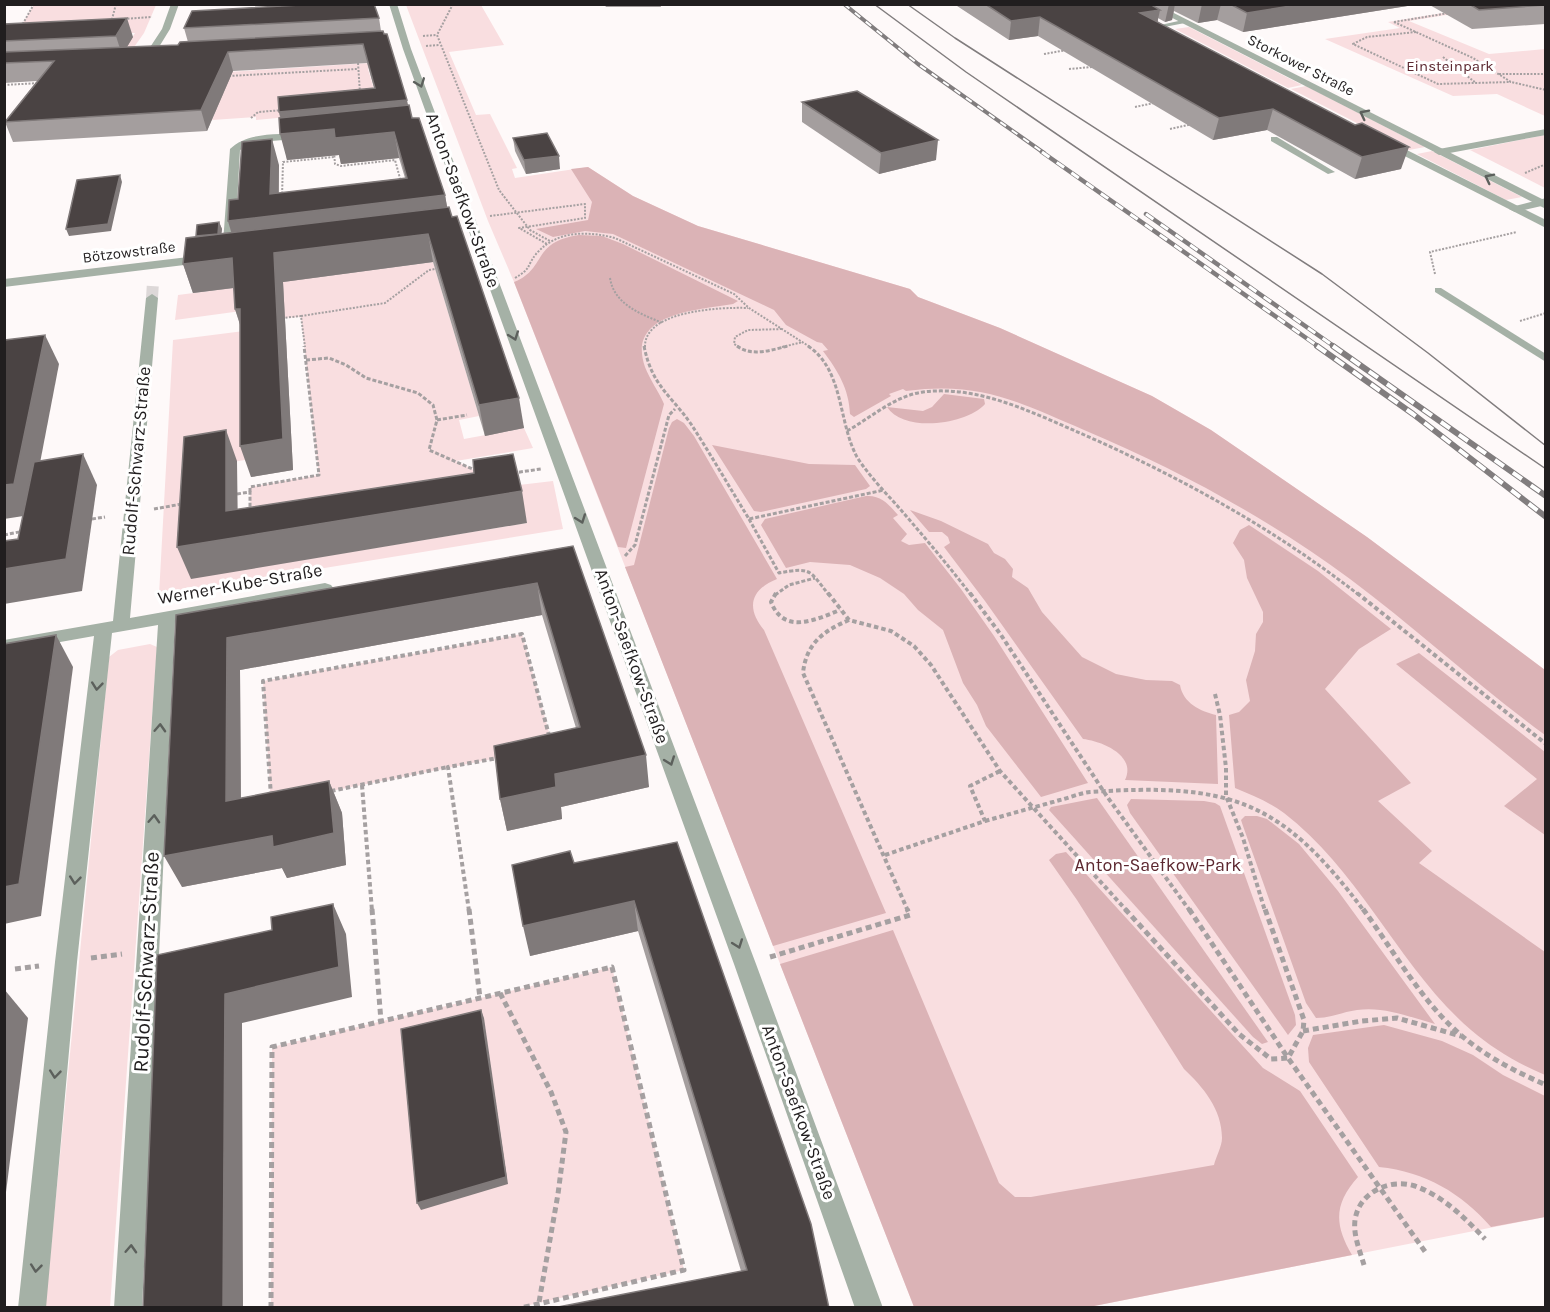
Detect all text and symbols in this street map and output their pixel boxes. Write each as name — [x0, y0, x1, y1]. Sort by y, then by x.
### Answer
street label: Storkower Straße — [1244, 30, 1358, 100]
park label: Einsteinpark — [1406, 57, 1494, 75]
one-way arrow — [412, 78, 425, 88]
street label: Anton-Saefkow-Straße — [421, 109, 505, 291]
one-way arrow — [1360, 110, 1371, 122]
one-way arrow — [1484, 173, 1495, 185]
street label: Bötzowstraße — [82, 237, 176, 267]
one-way arrow — [506, 330, 519, 341]
street label: Rudolf-Schwarz-Straße — [117, 366, 155, 556]
one-way arrow — [573, 513, 586, 524]
street label: Werner-Kube-Straße — [156, 559, 324, 609]
street label: Anton-Saefkow-Straße — [590, 565, 674, 747]
one-way arrow — [91, 681, 104, 690]
one-way arrow — [153, 724, 166, 733]
one-way arrow — [663, 755, 676, 766]
one-way arrow — [148, 814, 161, 823]
street label: Rudolf-Schwarz-Straße — [128, 851, 164, 1073]
park label: Anton-Saefkow-Park — [1075, 854, 1241, 876]
one-way arrow — [69, 875, 82, 884]
one-way arrow — [730, 938, 743, 949]
street label: Anton-Saefkow-Straße — [757, 1021, 841, 1203]
one-way arrow — [49, 1069, 62, 1078]
one-way arrow — [124, 1245, 137, 1254]
one-way arrow — [30, 1263, 43, 1272]

